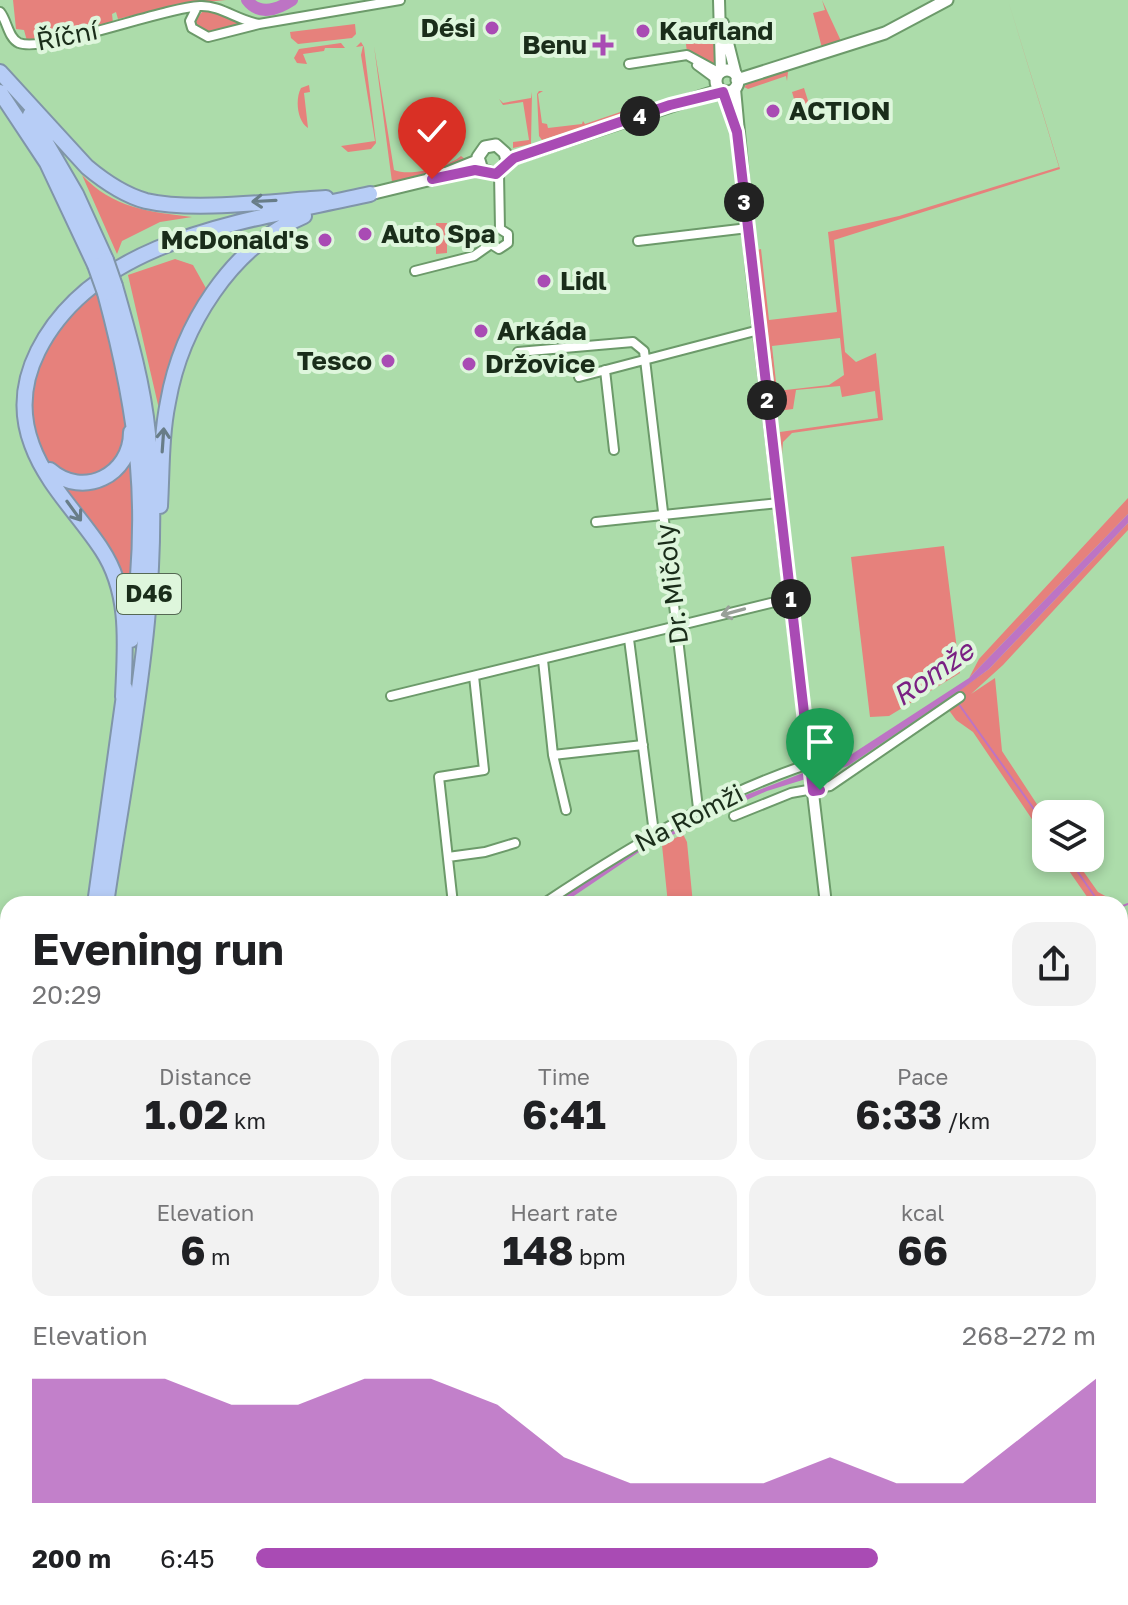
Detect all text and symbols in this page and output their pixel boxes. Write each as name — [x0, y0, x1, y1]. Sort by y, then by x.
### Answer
place label: Dési — [420, 12, 476, 43]
street label: Říční — [34, 14, 102, 57]
place label: Kaufland — [659, 15, 773, 46]
marker: Dési — [483, 19, 501, 37]
marker: Kaufland — [634, 22, 652, 40]
place label: Benu — [522, 29, 587, 60]
marker: Benu — [594, 36, 612, 54]
place label: ACTION — [789, 95, 891, 126]
pin: 4 — [620, 96, 660, 136]
pin — [398, 97, 466, 179]
text: 4 — [633, 102, 647, 129]
marker: ACTION — [764, 102, 782, 120]
icon: check — [410, 109, 454, 153]
pin: 3 — [724, 182, 764, 222]
text: 3 — [737, 188, 751, 215]
one-way arrow — [251, 194, 278, 209]
place label: Auto Spa — [381, 218, 496, 249]
place label: McDonald's — [161, 224, 309, 255]
marker: Auto Spa — [356, 225, 374, 243]
marker: McDonald's — [316, 231, 334, 249]
place label: Lidl — [560, 265, 607, 296]
marker: Lidl — [535, 272, 553, 290]
place label: Arkáda — [497, 315, 587, 346]
marker: Arkáda — [472, 322, 490, 340]
place label: Tesco — [297, 345, 372, 376]
place label: Držovice — [485, 348, 595, 379]
marker: Tesco — [379, 352, 397, 370]
marker: Držovice — [460, 355, 478, 373]
pin: 2 — [747, 380, 787, 420]
text: 2 — [760, 386, 774, 413]
one-way arrow — [156, 427, 171, 454]
one-way arrow — [65, 500, 82, 521]
street label: Dr. Mičoly — [649, 522, 694, 646]
road number: D46 — [117, 574, 181, 614]
pin: 1 — [771, 579, 811, 619]
text: 1 — [785, 585, 797, 612]
one-way arrow — [721, 605, 747, 620]
water label: Romže — [886, 632, 981, 712]
pin — [786, 708, 854, 790]
icon: arrive — [798, 720, 842, 764]
street label: Na Romži — [630, 777, 748, 858]
map controls — [1032, 800, 1104, 872]
button: layers — [1032, 800, 1104, 872]
text: Evening run — [32, 922, 284, 975]
button: share — [1012, 922, 1096, 1006]
text: 20:29 — [32, 979, 102, 1010]
text: Distance — [159, 1063, 252, 1090]
text: Time — [538, 1063, 590, 1090]
text: Pace — [897, 1063, 948, 1090]
text: 1.02 — [145, 1090, 229, 1138]
text: 6:41 — [522, 1090, 606, 1138]
text: 6:33 — [855, 1090, 942, 1138]
text: km — [229, 1107, 266, 1134]
text: /km — [942, 1107, 990, 1134]
text: Elevation — [156, 1199, 254, 1226]
text: Heart rate — [510, 1199, 618, 1226]
text: kcal — [901, 1199, 944, 1226]
text: 6 — [180, 1226, 206, 1274]
text: 148 — [502, 1226, 574, 1274]
text: 66 — [897, 1226, 948, 1274]
text: m — [206, 1243, 231, 1270]
text: bpm — [574, 1243, 626, 1270]
text: Elevation — [32, 1320, 148, 1351]
text: 268–272 m — [962, 1320, 1096, 1351]
text: 200 m — [32, 1543, 111, 1574]
text: 6:45 — [160, 1543, 214, 1574]

